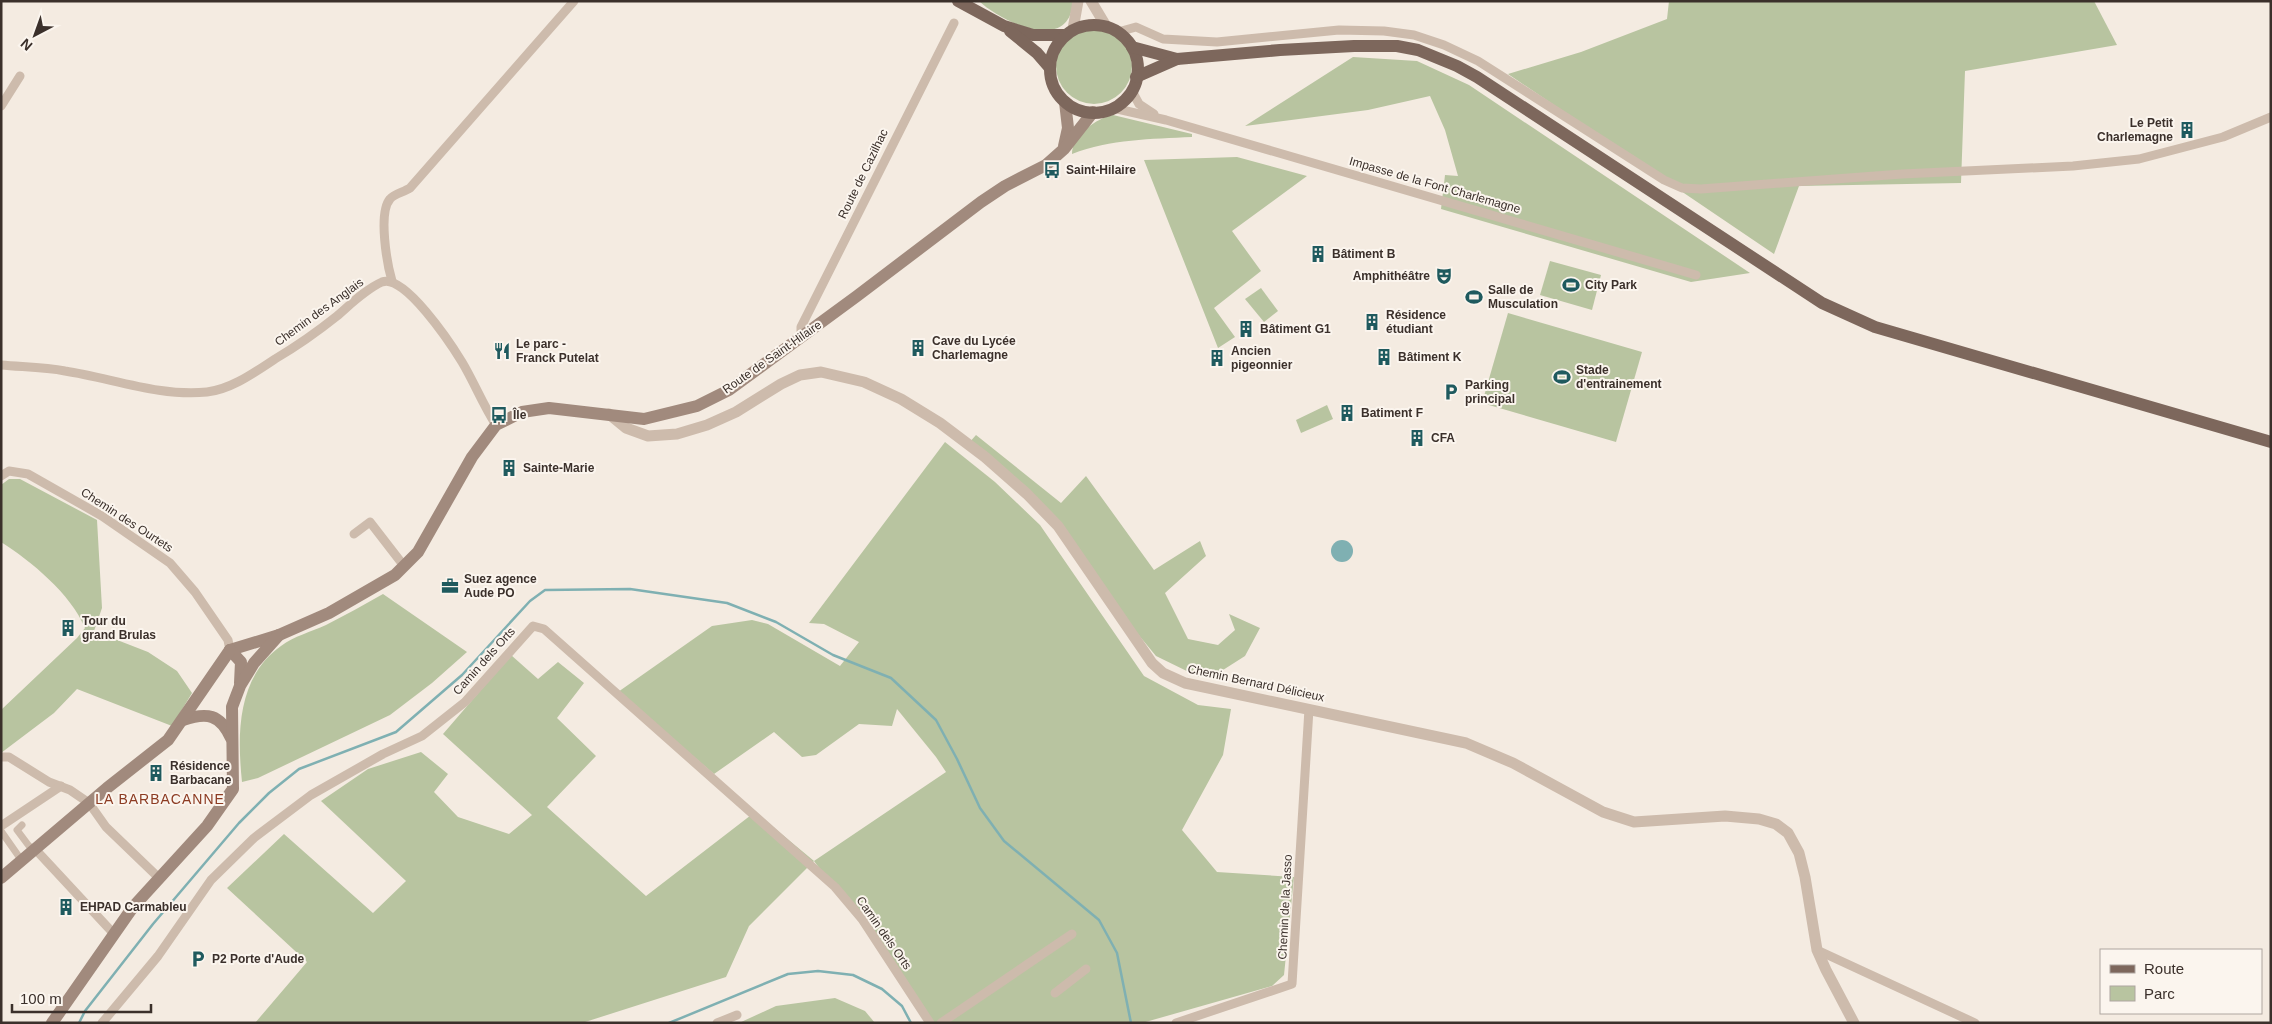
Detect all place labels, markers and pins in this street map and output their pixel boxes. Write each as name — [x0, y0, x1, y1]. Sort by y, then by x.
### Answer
place label: Le Petit Charlemagne — [2097, 116, 2173, 144]
building icon: Le Petit Charlemagne — [2177, 120, 2197, 140]
bus stop icon: Saint-Hilaire — [1042, 160, 1062, 180]
place label: Saint-Hilaire — [1066, 163, 1136, 177]
building icon: Bâtiment B — [1308, 244, 1328, 264]
place label: Bâtiment B — [1332, 247, 1396, 261]
theatre icon: Amphithéâtre — [1434, 266, 1454, 286]
place label: Amphithéâtre — [1353, 269, 1430, 283]
sports icon: City Park — [1561, 275, 1581, 295]
place label: City Park — [1585, 278, 1637, 292]
place label: Salle de Musculation — [1488, 283, 1558, 311]
sports icon: Salle de Musculation — [1464, 287, 1484, 307]
place label: Résidence étudiant — [1386, 308, 1446, 336]
building icon: Résidence étudiant — [1362, 312, 1382, 332]
building icon: Bâtiment G1 — [1236, 319, 1256, 339]
place label: Bâtiment G1 — [1260, 322, 1331, 336]
place label: Cave du Lycée Charlemagne — [932, 334, 1016, 362]
place label: Le parc - Franck Putelat — [516, 337, 599, 365]
building icon: Cave du Lycée Charlemagne — [908, 338, 928, 358]
restaurant icon: Le parc - Franck Putelat — [492, 341, 512, 361]
place label: Ancien pigeonnier — [1231, 344, 1293, 372]
building icon: Bâtiment K — [1374, 347, 1394, 367]
building icon: Ancien pigeonnier — [1207, 348, 1227, 368]
place label: Bâtiment K — [1398, 350, 1462, 364]
place label: Stade d'entrainement — [1576, 363, 1662, 391]
sports icon: Stade d'entrainement — [1552, 367, 1572, 387]
place label: Parking principal — [1465, 378, 1515, 406]
parking icon: Parking principal — [1441, 382, 1461, 402]
building icon: Batiment F — [1337, 403, 1357, 423]
bus stop icon: Île — [489, 405, 509, 425]
place label: Batiment F — [1361, 406, 1423, 420]
place label: Île — [512, 407, 527, 422]
building icon: CFA — [1407, 428, 1427, 448]
place label: CFA — [1431, 431, 1455, 445]
building icon: Sainte-Marie — [499, 458, 519, 478]
place label: Sainte-Marie — [523, 461, 595, 475]
place label: Suez agence Aude PO — [464, 572, 537, 600]
office icon: Suez agence Aude PO — [440, 576, 460, 596]
place label: Tour du grand Brulas — [82, 614, 156, 642]
building icon: Tour du grand Brulas — [58, 618, 78, 638]
place label: Résidence Barbacane — [170, 759, 232, 787]
building icon: Résidence Barbacane — [146, 763, 166, 783]
building icon: EHPAD Carmableu — [56, 897, 76, 917]
place label: EHPAD Carmableu — [80, 900, 186, 914]
parking icon: P2 Porte d'Aude — [188, 949, 208, 969]
place label: P2 Porte d'Aude — [212, 952, 305, 966]

